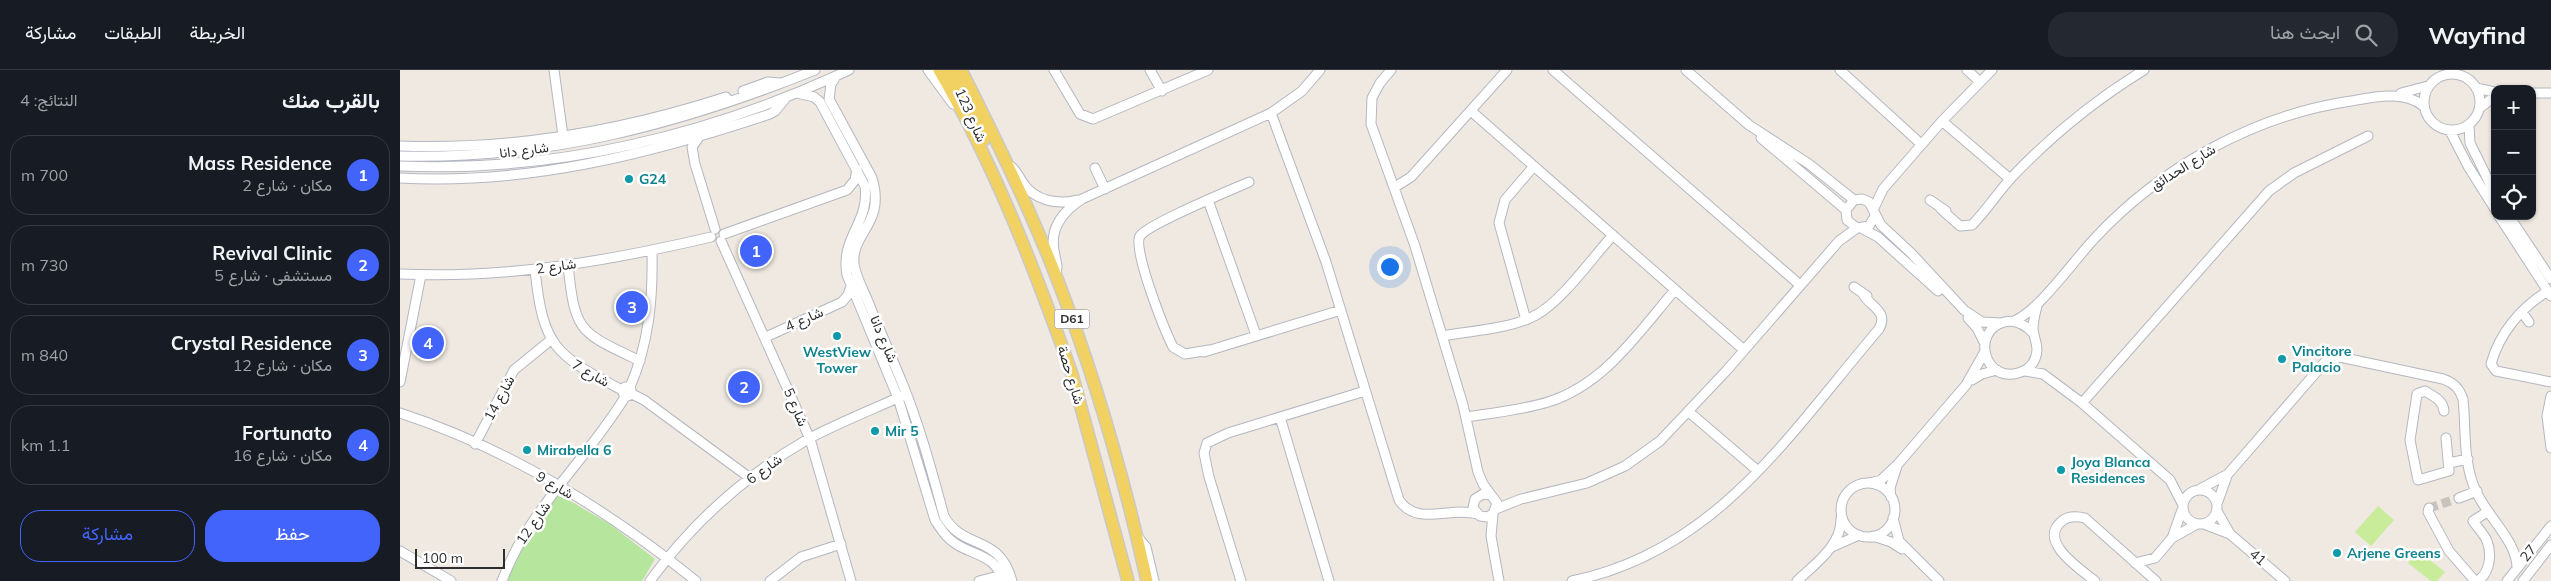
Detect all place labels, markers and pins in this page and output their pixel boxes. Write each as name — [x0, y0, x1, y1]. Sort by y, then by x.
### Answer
place label: G24 — [639, 170, 667, 188]
marker: G24 — [623, 173, 635, 185]
pin: 1 — [740, 232, 772, 270]
pin: 3 — [616, 288, 648, 326]
pin: 4 — [412, 324, 444, 362]
marker: WestView Tower — [831, 330, 843, 342]
place label: Vincitore Palacio — [2291, 342, 2352, 376]
place label: WestView Tower — [803, 343, 872, 377]
marker: Vincitore Palacio — [2276, 353, 2288, 365]
pin: 2 — [728, 368, 760, 406]
place label: Mir 5 — [885, 422, 919, 440]
marker: Mir 5 — [869, 425, 881, 437]
place label: Mirabella 6 — [537, 441, 612, 459]
marker: Mirabella 6 — [521, 444, 533, 456]
place label: Joya Blanca Residences — [2071, 453, 2150, 487]
marker: Joya Blanca Residences — [2055, 464, 2067, 476]
place label: Arjene Greens — [2347, 544, 2441, 562]
marker: Arjene Greens — [2331, 547, 2343, 559]

